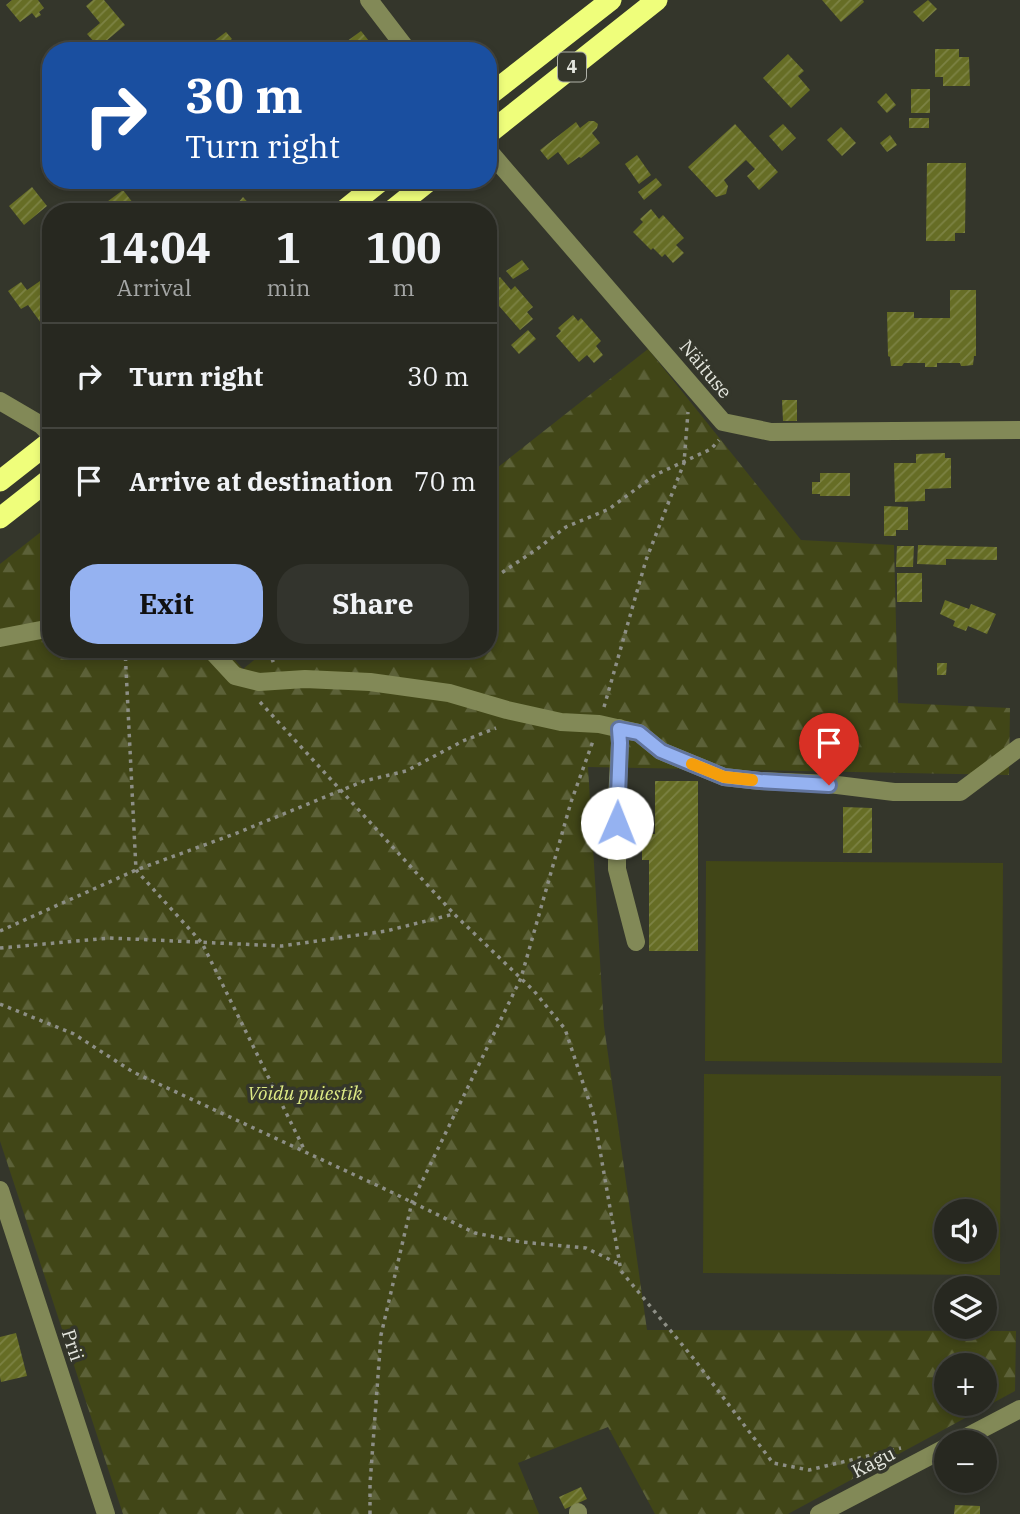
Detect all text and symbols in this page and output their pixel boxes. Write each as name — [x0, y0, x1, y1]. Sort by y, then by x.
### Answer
road number: 4 — [558, 52, 586, 82]
text: 30 m — [185, 63, 303, 126]
icon: right — [70, 70, 161, 161]
text: Turn right — [185, 125, 340, 167]
text: 14:04 — [97, 220, 211, 275]
text: 1 — [276, 220, 301, 275]
text: 100 — [366, 220, 441, 275]
text: Arrival — [117, 272, 192, 302]
text: min — [267, 272, 310, 302]
text: m — [393, 272, 415, 302]
street label: Näituse — [675, 335, 737, 403]
icon: right — [70, 357, 108, 395]
text: Turn right — [129, 359, 263, 393]
text: 30 m — [407, 359, 469, 393]
icon: arrive — [70, 462, 108, 500]
text: Arrive at destination — [129, 464, 393, 498]
text: 70 m — [414, 464, 476, 498]
button: Exit — [70, 564, 263, 644]
button: Share — [277, 564, 469, 644]
pin — [799, 713, 859, 785]
icon: arrive — [810, 724, 848, 762]
position arrow — [580, 786, 654, 860]
park label: Võidu puiestik — [247, 1081, 364, 1105]
map controls — [934, 1199, 997, 1493]
button: sound — [934, 1199, 997, 1262]
button: layers — [934, 1276, 997, 1339]
street label: Prii — [57, 1326, 89, 1364]
button: + — [934, 1353, 997, 1416]
button: − — [934, 1430, 997, 1493]
street label: Kagu — [847, 1441, 899, 1483]

